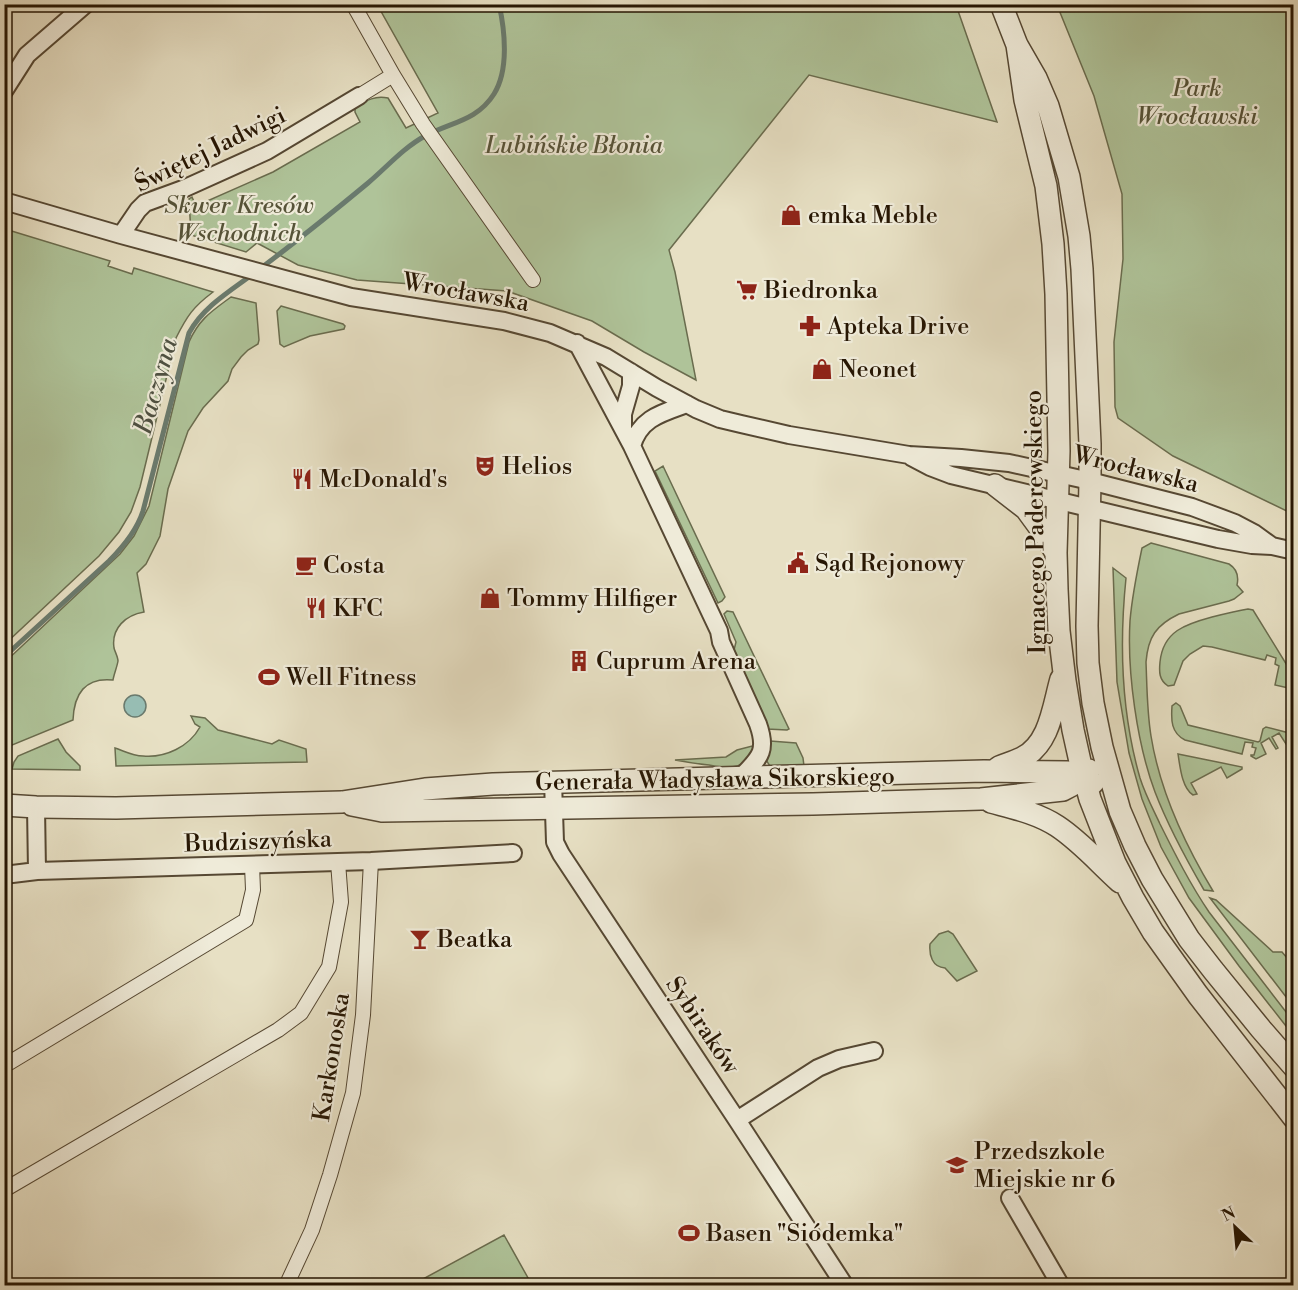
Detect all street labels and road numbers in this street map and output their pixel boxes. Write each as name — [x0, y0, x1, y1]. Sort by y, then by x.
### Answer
street label: Świętej Jadwigi — [129, 99, 291, 199]
street label: Wrocławska — [399, 267, 532, 319]
street label: Ignacego Paderewskiego — [1019, 390, 1053, 654]
street label: Wrocławska — [1069, 440, 1202, 500]
street label: Generała Władysława Sikorskiego — [535, 762, 895, 798]
street label: Budziszyńska — [183, 824, 333, 860]
street label: Sybiraków — [659, 971, 746, 1081]
street label: Karkonoska — [307, 990, 357, 1124]

